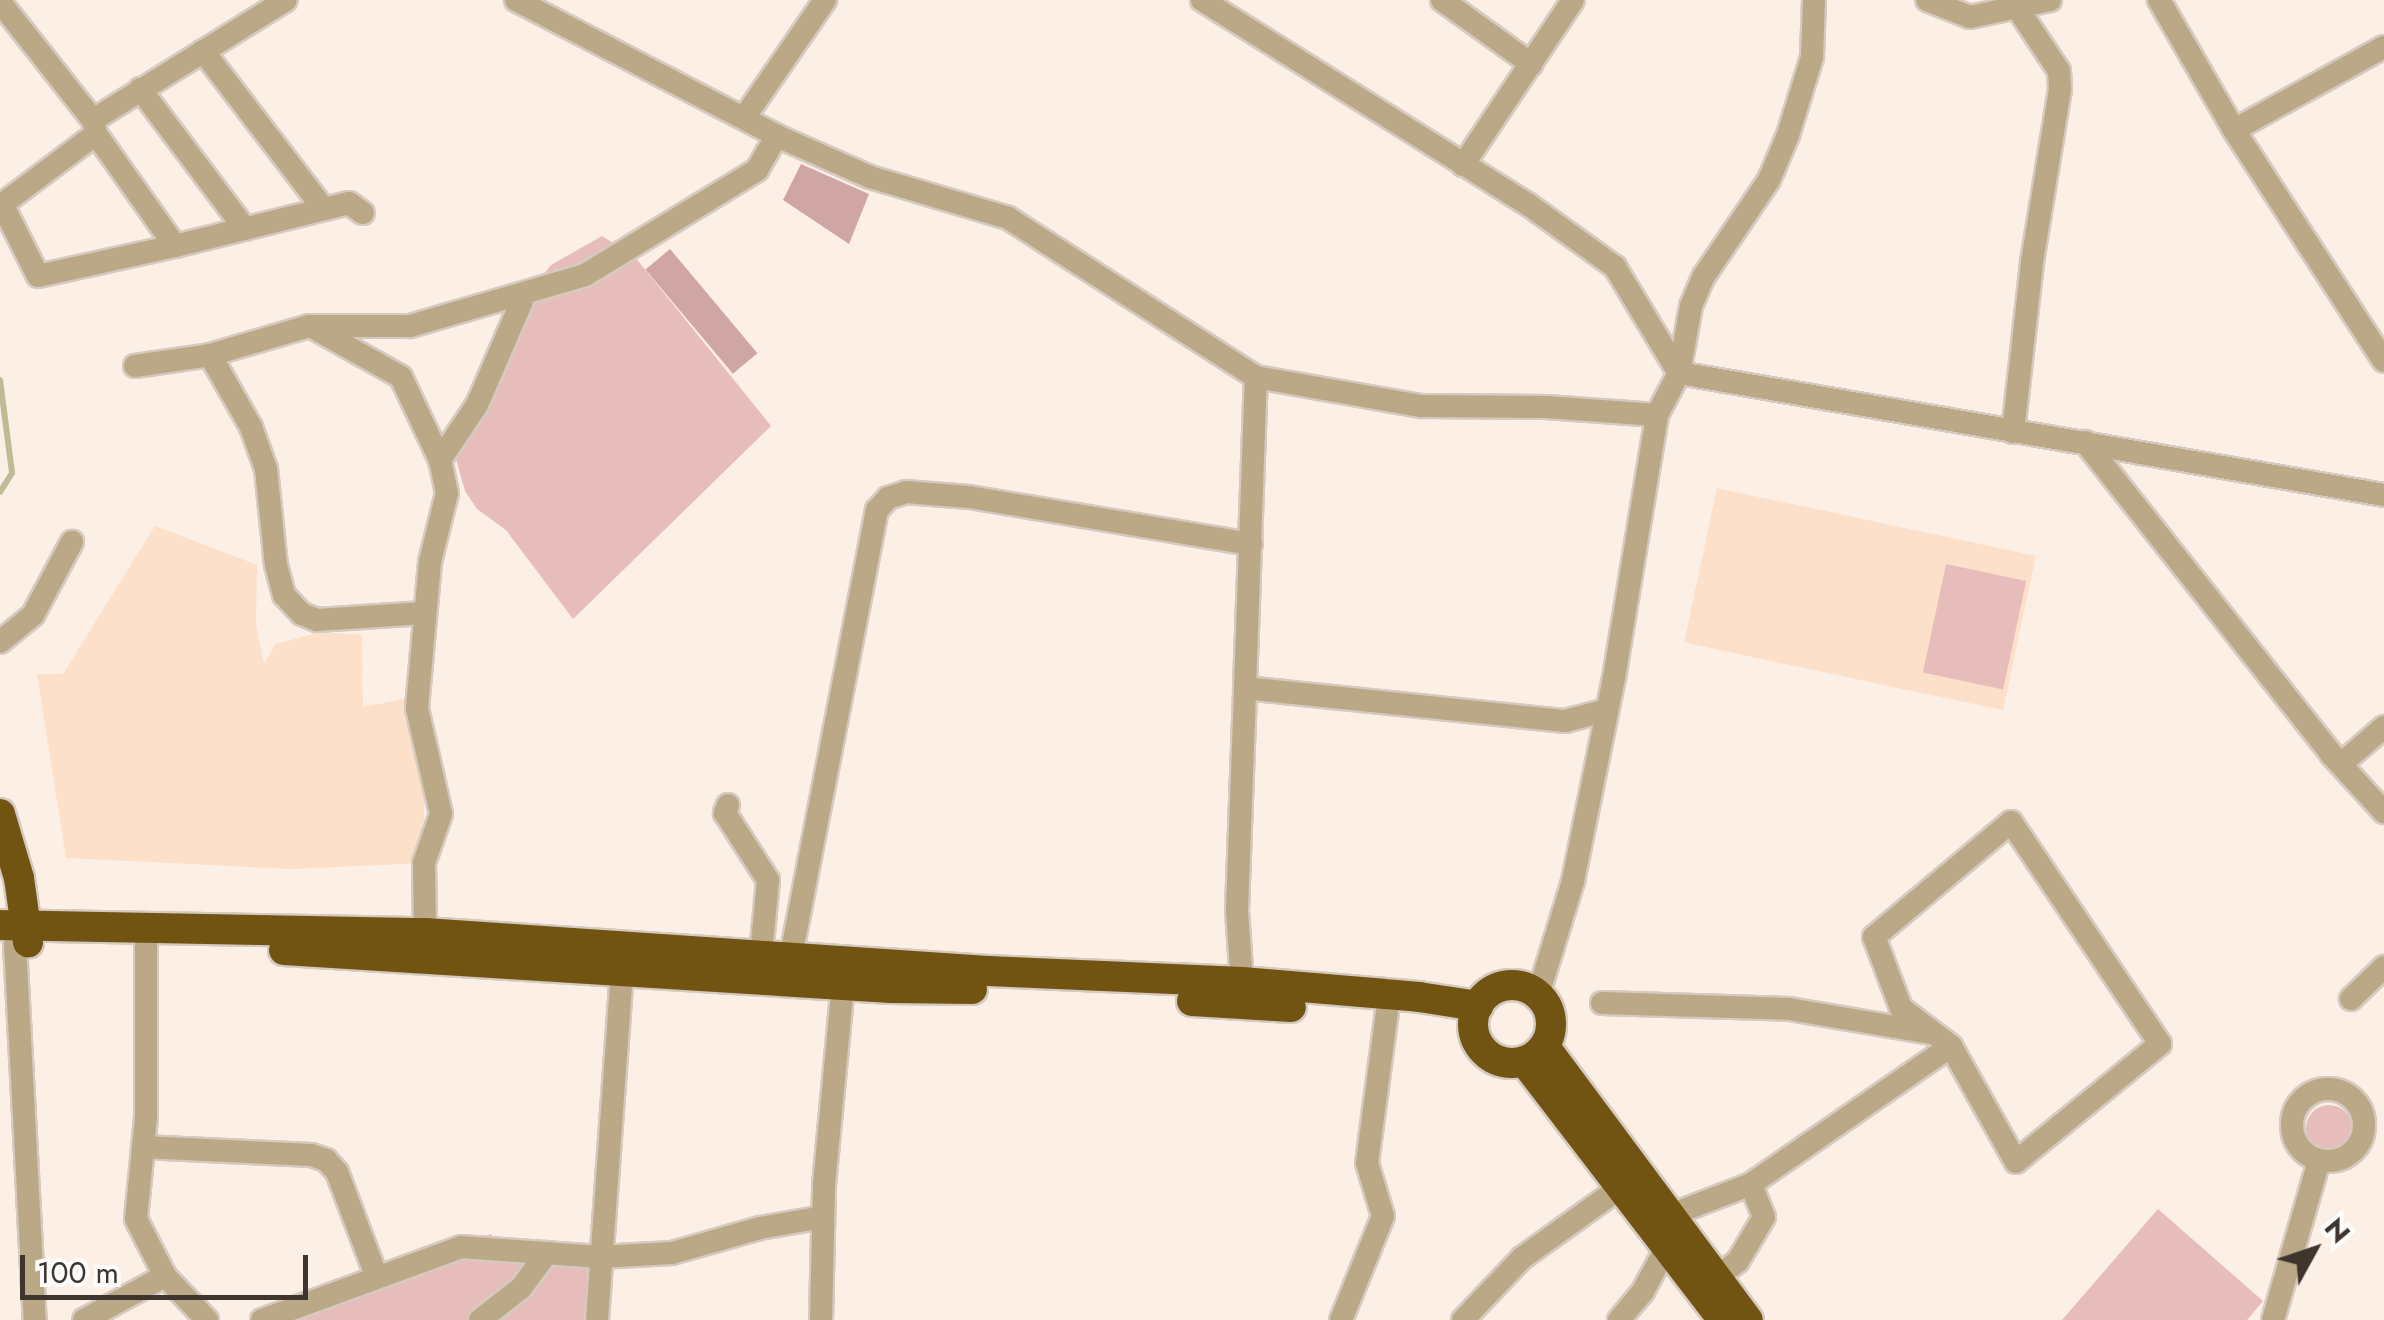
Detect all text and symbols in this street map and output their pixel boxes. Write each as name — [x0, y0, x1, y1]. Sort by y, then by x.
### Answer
north arrow — [2264, 1200, 2364, 1300]
text: N — [2315, 1209, 2360, 1252]
scale bar — [25, 1235, 312, 1297]
text: 100 m — [37, 1251, 119, 1294]

